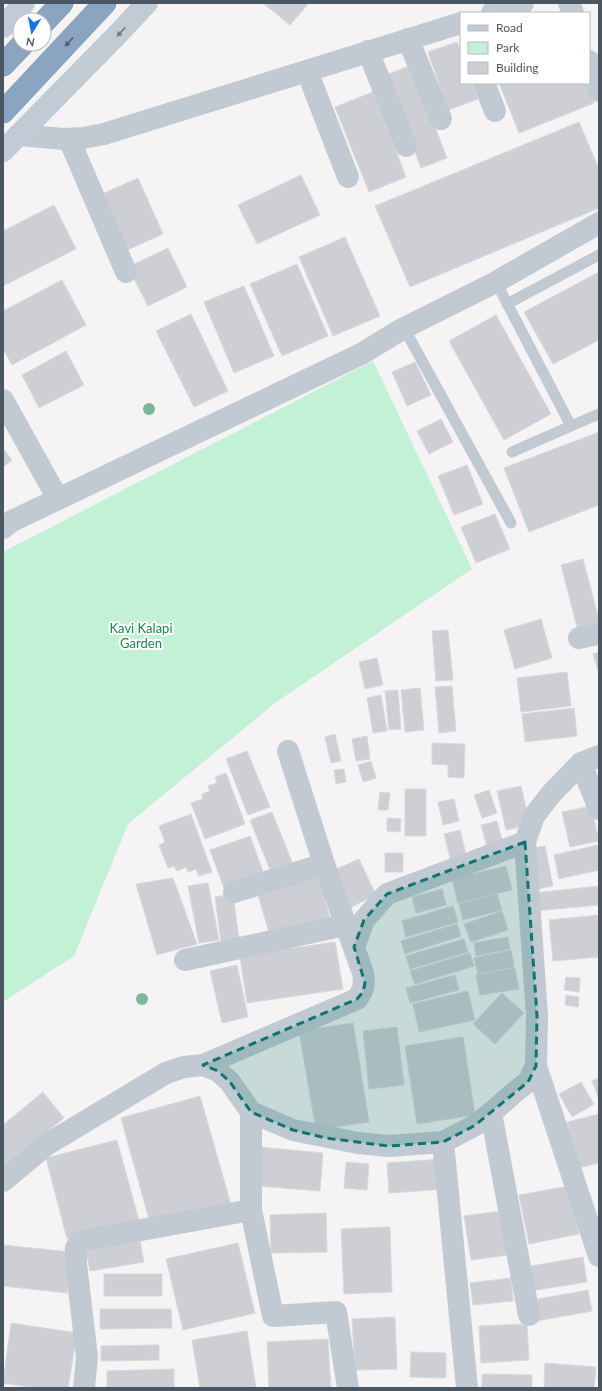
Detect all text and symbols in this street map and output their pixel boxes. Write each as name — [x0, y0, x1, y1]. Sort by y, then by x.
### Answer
north arrow — [12, 12, 52, 52]
legend — [460, 12, 590, 84]
text: Road — [496, 20, 523, 35]
one-way arrow — [116, 27, 125, 37]
text: N — [25, 35, 35, 49]
one-way arrow — [64, 37, 74, 47]
text: Park — [496, 40, 520, 55]
text: Building — [496, 60, 539, 75]
park label: Kavi Kalapi Garden — [109, 620, 173, 651]

